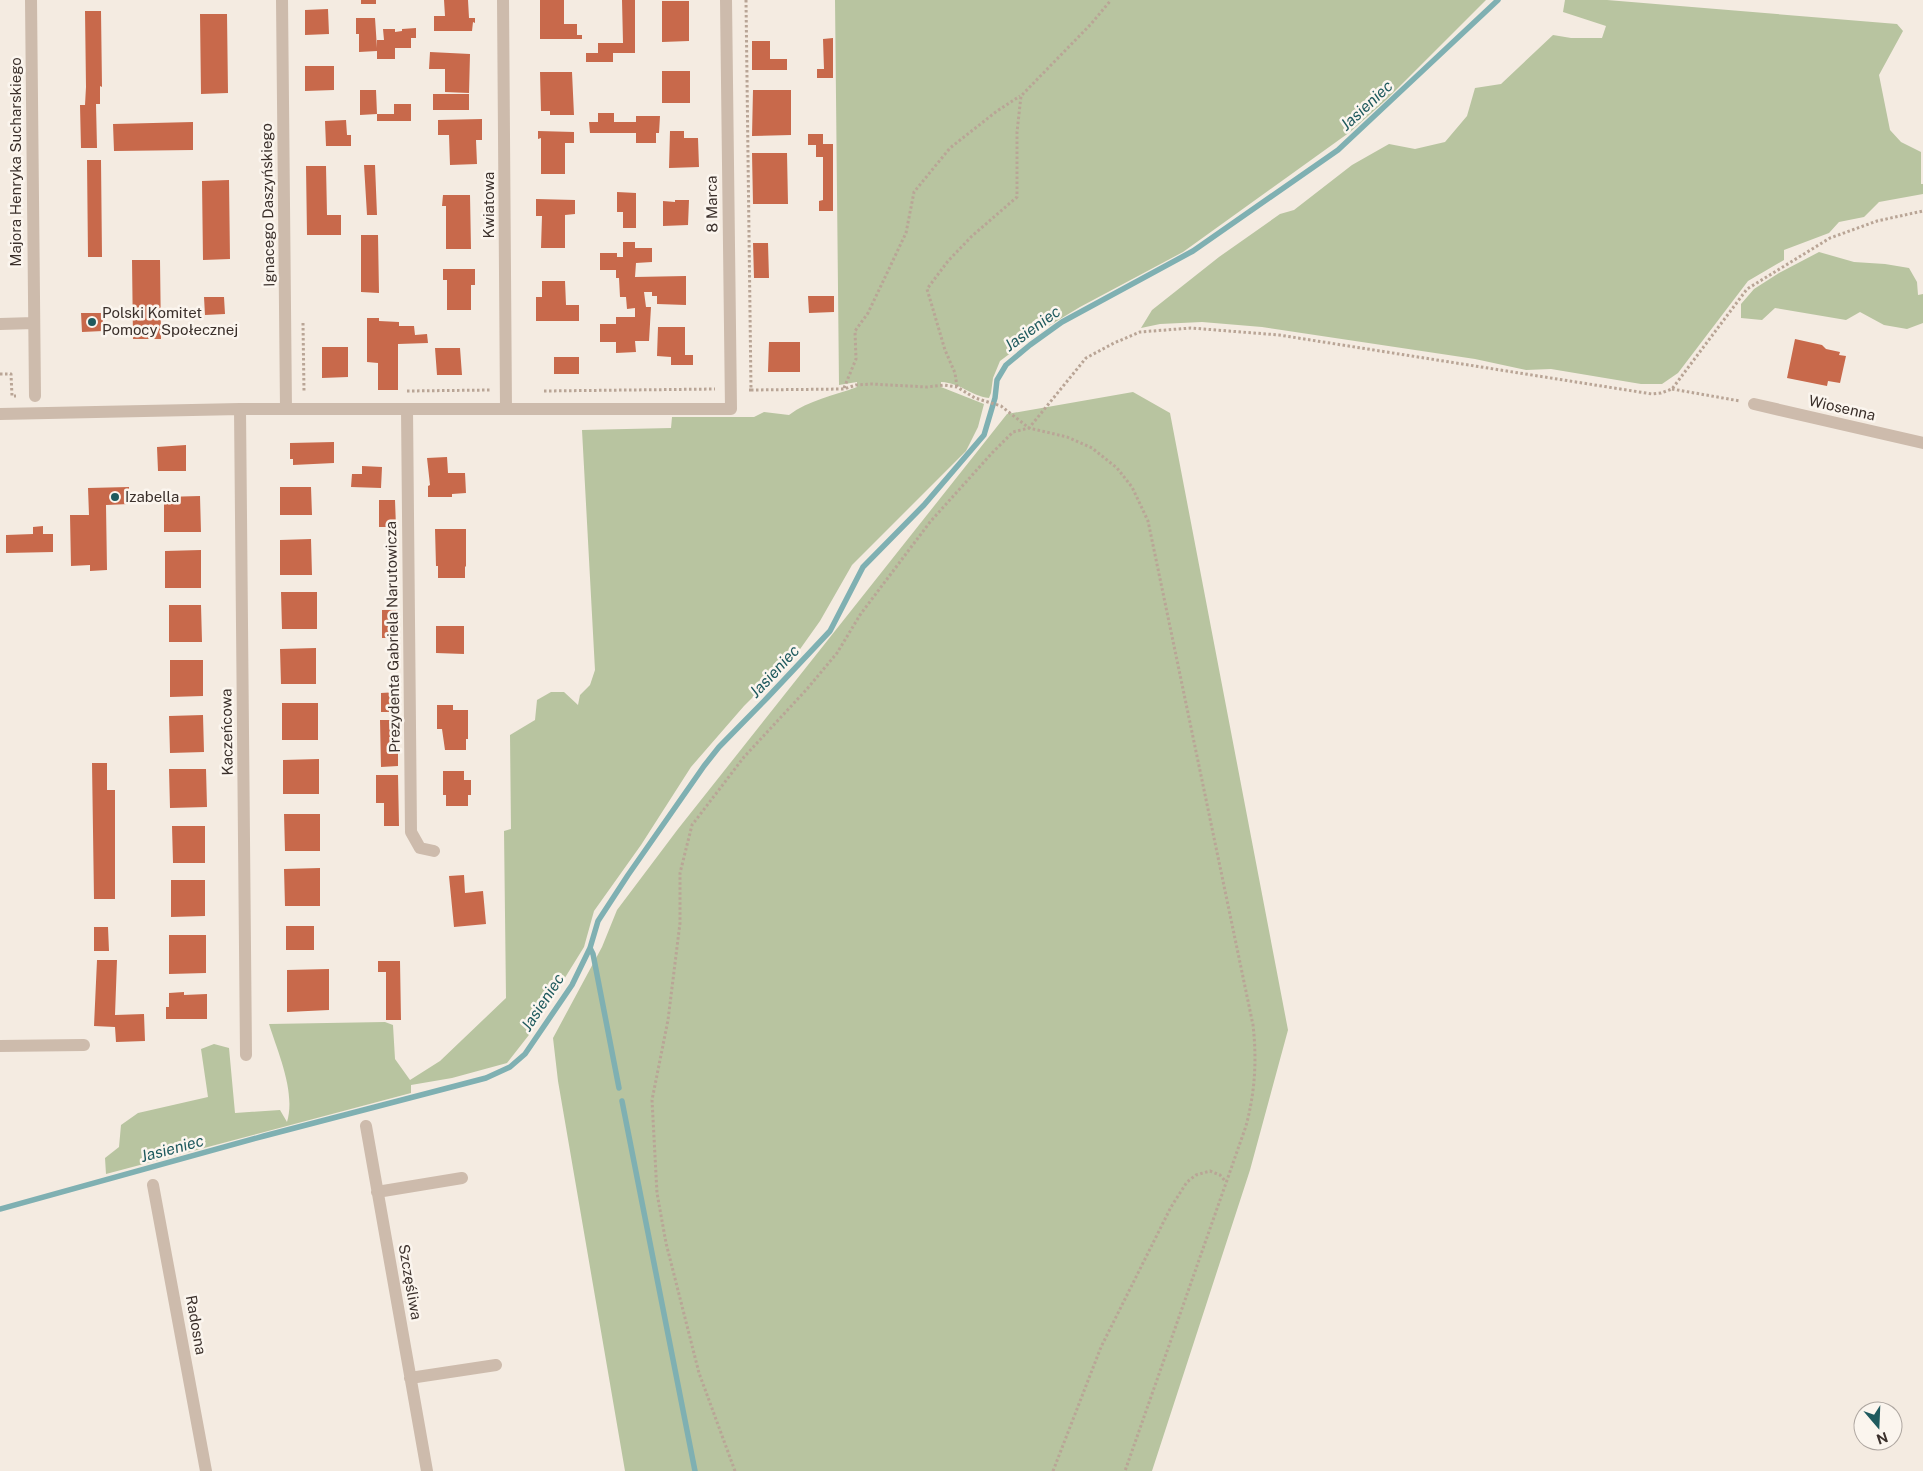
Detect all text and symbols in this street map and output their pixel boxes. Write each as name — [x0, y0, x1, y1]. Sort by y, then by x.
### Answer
street label: Majora Henryka Sucharskiego — [7, 57, 24, 267]
water label: Jasieniec — [1336, 76, 1397, 134]
street label: Ignacego Daszyńskiego — [258, 123, 277, 287]
street label: Kwiatowa — [480, 172, 497, 238]
street label: 8 Marca — [703, 175, 720, 233]
water label: Jasieniec — [1000, 302, 1064, 355]
place label: Polski Komitet Pomocy Społecznej — [102, 304, 238, 338]
marker: Polski Komitet Pomocy Społecznej — [86, 316, 98, 328]
street label: Wiosenna — [1807, 392, 1877, 423]
place label: Izabella — [125, 488, 179, 505]
marker: Izabella — [109, 491, 121, 503]
street label: Prezydenta Gabriela Narutowicza — [382, 521, 403, 753]
water label: Jasieniec — [745, 641, 803, 702]
street label: Kaczeńcowa — [217, 688, 236, 776]
water label: Jasieniec — [517, 970, 568, 1035]
water label: Jasieniec — [138, 1131, 206, 1166]
street label: Szczęśliwa — [395, 1243, 425, 1321]
street label: Radosna — [183, 1294, 210, 1356]
north arrow — [1853, 1401, 1903, 1451]
text: N — [1874, 1429, 1890, 1448]

